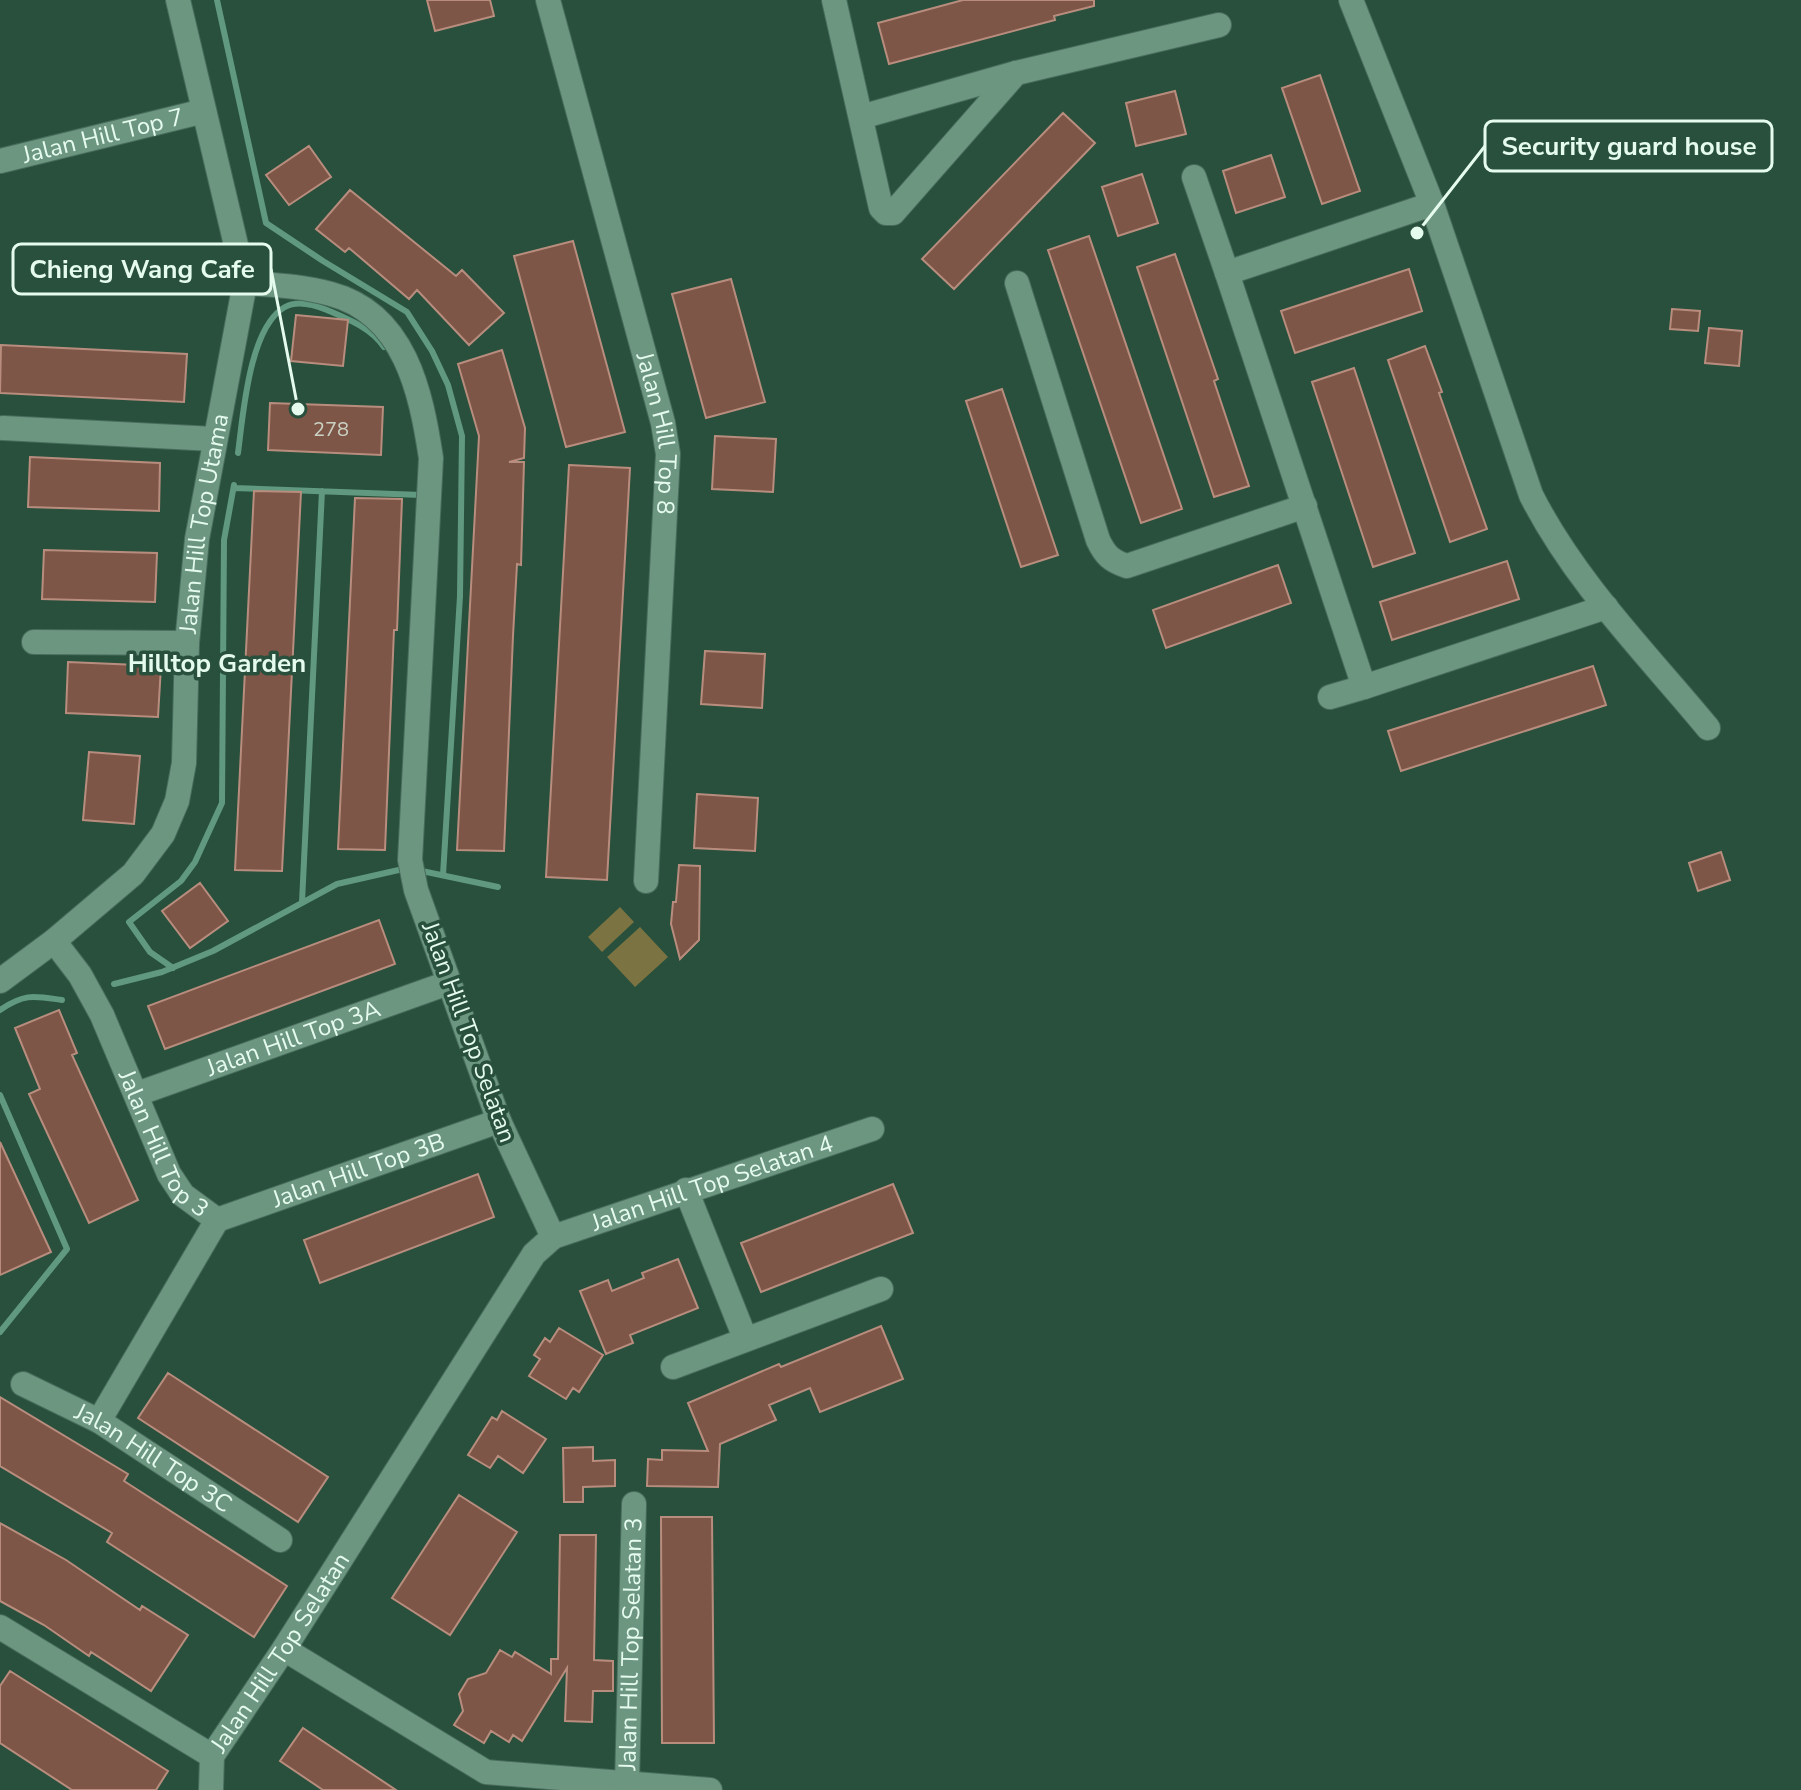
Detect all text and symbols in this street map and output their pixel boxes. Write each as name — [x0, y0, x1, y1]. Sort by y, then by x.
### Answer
street label: Jalan Hill Top 7 — [18, 101, 187, 171]
callout: Security guard house — [1485, 121, 1772, 171]
text: Security guard house — [1501, 129, 1757, 164]
callout: Chieng Wang Cafe — [13, 244, 271, 294]
text: Chieng Wang Cafe — [29, 252, 255, 287]
street label: Jalan Hill Top 8 — [628, 348, 684, 515]
street label: Jalan Hill Top Utama — [172, 411, 236, 636]
house number: 278 — [313, 416, 349, 443]
district label: Hilltop Garden — [128, 646, 306, 681]
street label: Jalan Hill Top Selatan — [414, 916, 524, 1147]
street label: Jalan Hill Top 3A — [201, 992, 385, 1084]
street label: Jalan Hill Top 3 — [111, 1064, 215, 1225]
street label: Jalan Hill Top 3B — [267, 1125, 449, 1216]
street label: Jalan Hill Top Selatan 4 — [586, 1127, 837, 1239]
street label: Jalan Hill Top 3C — [69, 1395, 238, 1520]
street label: Jalan Hill Top Selatan 3 — [611, 1517, 650, 1772]
street label: Jalan Hill Top Selatan — [202, 1546, 357, 1759]

